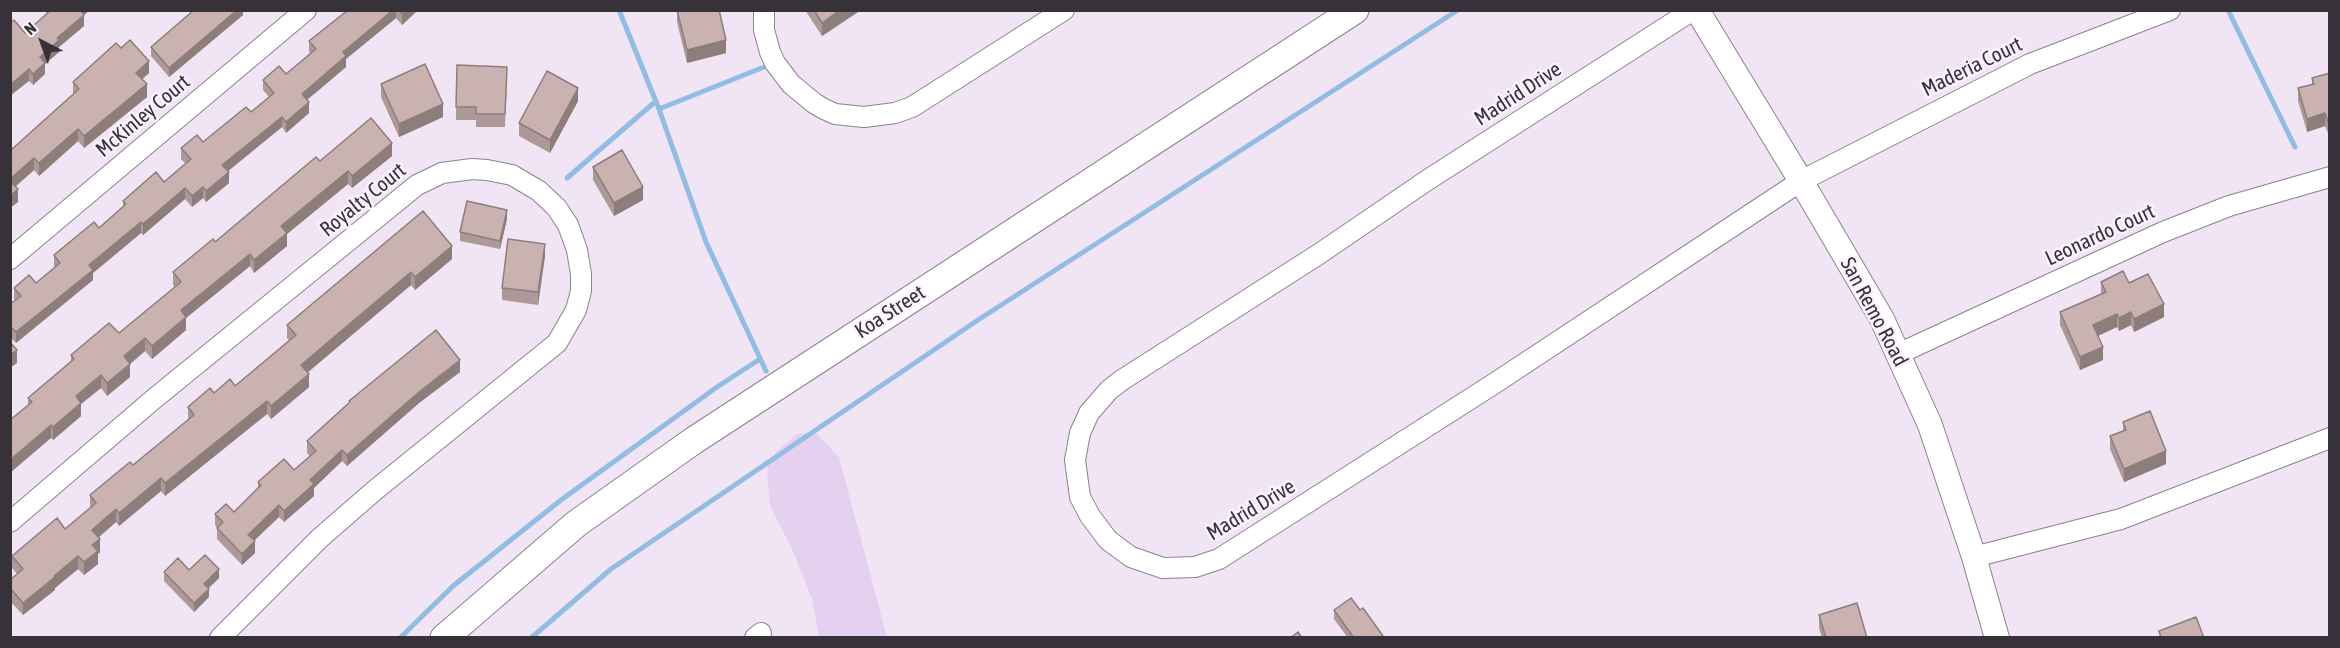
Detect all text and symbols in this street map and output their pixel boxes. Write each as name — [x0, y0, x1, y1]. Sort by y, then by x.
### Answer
north arrow — [12, 12, 72, 72]
text: N — [21, 19, 40, 38]
street label: Maderia Court — [1918, 32, 2026, 102]
street label: Madrid Drive — [1470, 57, 1566, 131]
street label: McKinley Court — [91, 69, 195, 163]
street label: Royalty Court — [315, 158, 411, 242]
street label: Leonardo Court — [2041, 199, 2159, 271]
street label: San Remo Road — [1835, 253, 1913, 371]
street label: Koa Street — [850, 280, 930, 344]
street label: Madrid Drive — [1202, 474, 1300, 546]

